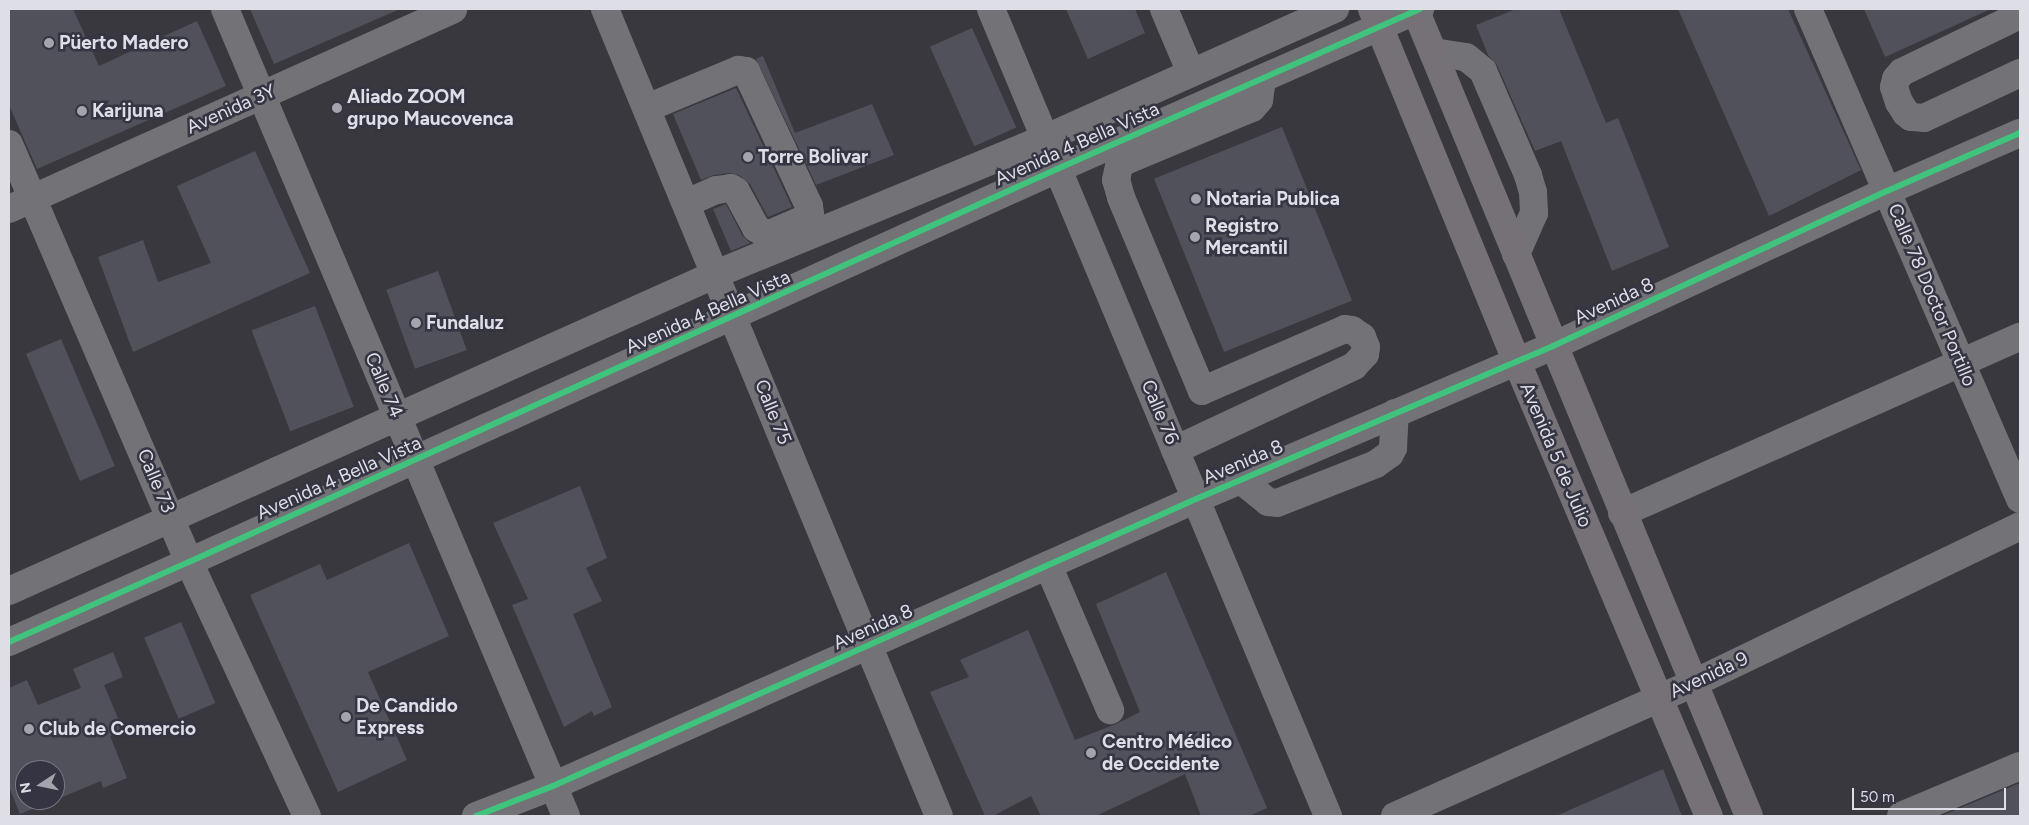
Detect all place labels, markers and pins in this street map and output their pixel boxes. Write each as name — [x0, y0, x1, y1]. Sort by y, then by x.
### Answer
place label: Püerto Madero — [59, 32, 188, 54]
marker: Püerto Madero — [43, 37, 55, 49]
place label: Aliado ZOOM grupo Maucovenca — [347, 86, 514, 130]
place label: Karijuna — [92, 100, 164, 122]
marker: Aliado ZOOM grupo Maucovenca — [331, 102, 343, 114]
marker: Karijuna — [76, 105, 88, 117]
place label: Torre Bolivar — [758, 146, 868, 168]
marker: Torre Bolivar — [742, 151, 754, 163]
place label: Notaria Publica — [1206, 188, 1340, 210]
marker: Notaria Publica — [1190, 193, 1202, 205]
place label: Registro Mercantil — [1205, 215, 1288, 259]
marker: Registro Mercantil — [1189, 231, 1201, 243]
place label: Fundaluz — [426, 312, 504, 334]
marker: Fundaluz — [410, 317, 422, 329]
place label: De Candido Express — [356, 695, 458, 739]
marker: De Candido Express — [340, 711, 352, 723]
place label: Club de Comercio — [39, 718, 196, 740]
marker: Club de Comercio — [23, 723, 35, 735]
place label: Centro Médico de Occidente — [1102, 731, 1232, 775]
marker: Centro Médico de Occidente — [1084, 746, 1098, 760]

